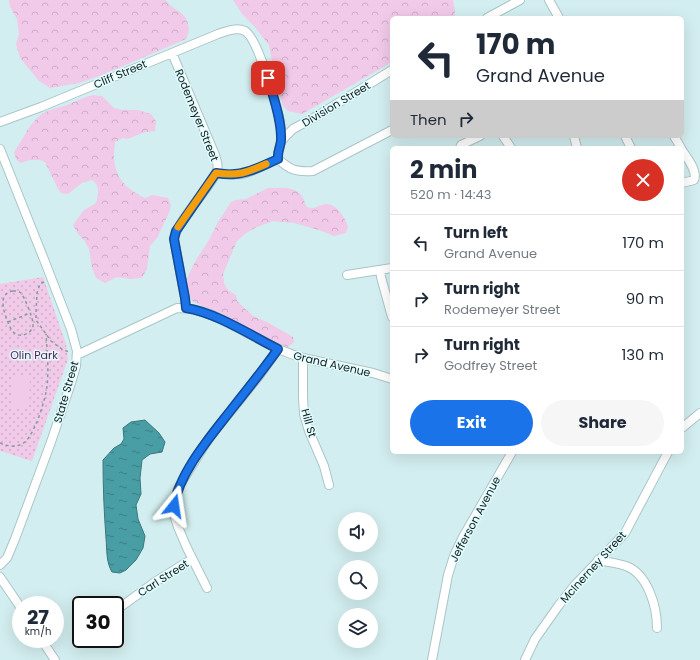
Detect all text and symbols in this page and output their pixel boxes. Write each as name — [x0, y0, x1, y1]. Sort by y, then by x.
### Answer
text: 170 m — [476, 25, 555, 64]
icon: left — [410, 32, 462, 84]
street label: Cliff Street — [91, 56, 149, 92]
pin — [251, 61, 285, 95]
text: Grand Avenue — [476, 63, 605, 88]
street label: Rodemeyer Street — [171, 66, 223, 164]
icon: arrive — [257, 67, 279, 89]
street label: Division Street — [299, 77, 373, 131]
icon: right — [455, 108, 477, 130]
text: Then — [410, 109, 447, 130]
text: 2 min — [410, 153, 477, 186]
button: close — [622, 159, 664, 201]
text: 520 m · 14:43 — [410, 185, 491, 204]
text: Turn left — [444, 222, 508, 243]
icon: left — [410, 232, 432, 254]
text: 170 m — [622, 232, 664, 253]
text: Grand Avenue — [444, 244, 537, 263]
text: Turn right — [444, 278, 520, 299]
icon: right — [410, 288, 432, 310]
text: 90 m — [626, 288, 664, 309]
text: Rodemeyer Street — [444, 300, 560, 319]
text: Turn right — [444, 334, 520, 355]
icon: right — [410, 344, 432, 366]
text: 130 m — [621, 344, 664, 365]
park label: Olin Park — [10, 347, 58, 363]
street label: Grand Avenue — [292, 347, 372, 381]
text: Godfrey Street — [444, 356, 537, 375]
street label: State Street — [50, 359, 82, 425]
button: Exit — [410, 400, 533, 446]
button: Share — [541, 400, 664, 446]
street label: Hill St — [297, 407, 321, 439]
street label: Jefferson Avenue — [446, 473, 504, 565]
position arrow — [153, 485, 195, 527]
map controls — [338, 512, 378, 648]
button: sound — [338, 512, 378, 552]
street label: McInerney Street — [556, 527, 630, 607]
street label: Carl Street — [134, 556, 192, 600]
button: search — [338, 560, 378, 600]
speed limit sign: 30 — [72, 596, 124, 648]
text: 27 — [27, 603, 49, 631]
button: layers — [338, 608, 378, 648]
text: km/h — [25, 624, 51, 639]

